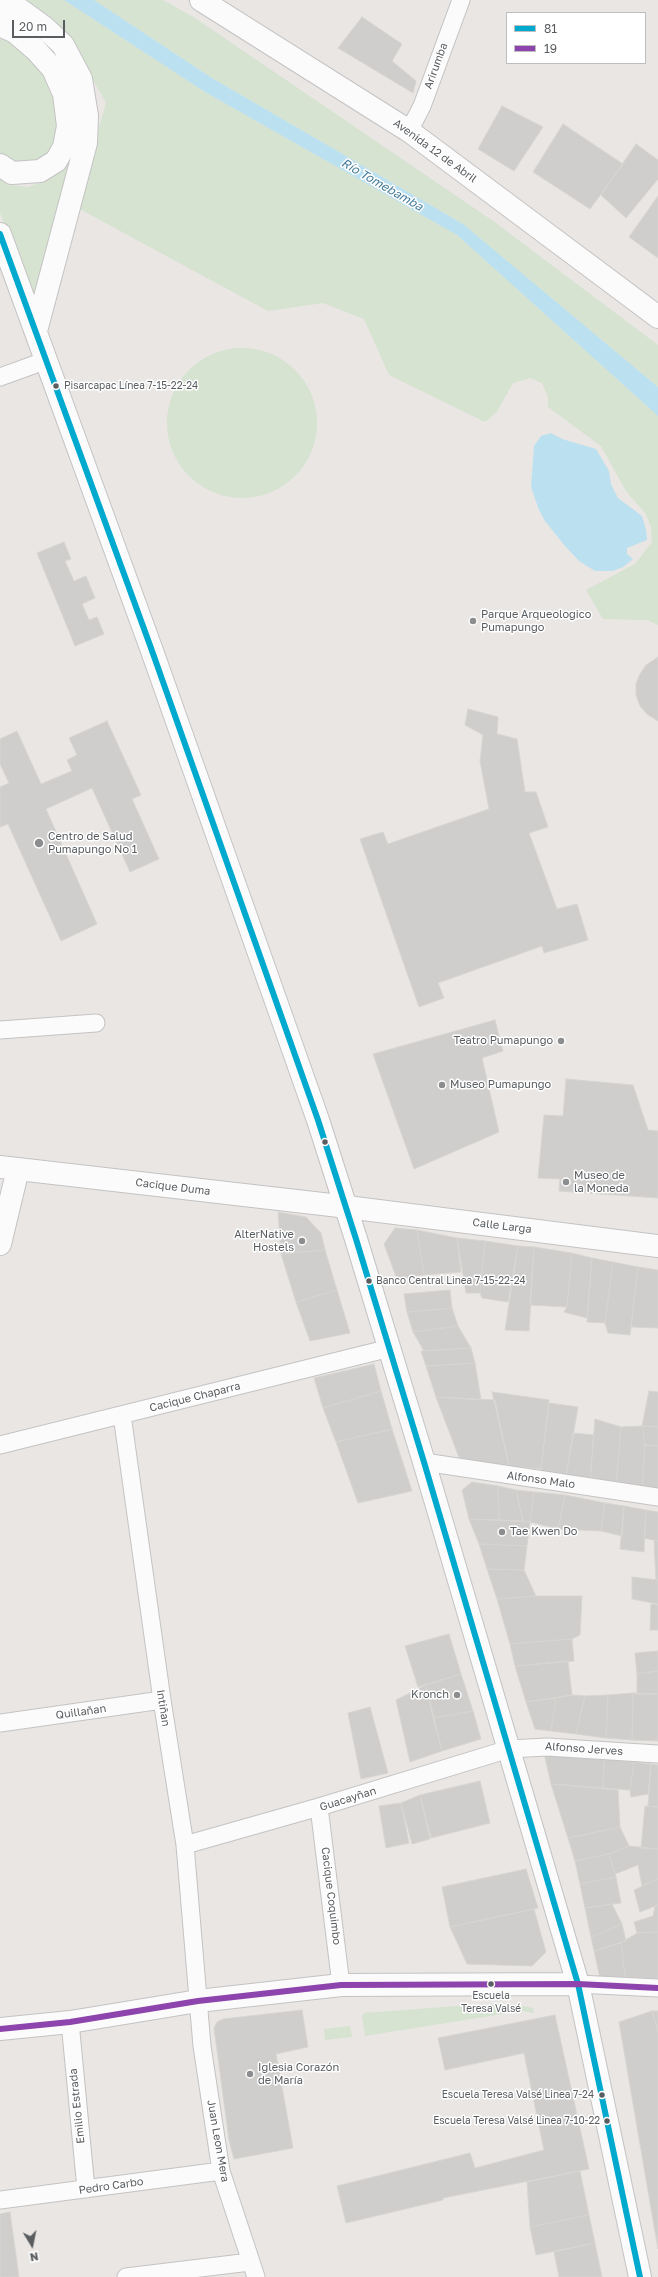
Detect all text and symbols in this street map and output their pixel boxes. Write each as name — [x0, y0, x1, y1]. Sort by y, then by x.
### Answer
scale bar — [14, 12, 67, 38]
legend — [506, 12, 646, 64]
text: 20 m — [19, 19, 47, 34]
text: 81 — [544, 21, 557, 36]
street label: Arirumba — [422, 41, 450, 91]
text: 19 — [544, 41, 557, 56]
street label: Avenida 12 de Abril — [391, 116, 479, 186]
water label: Río Tomebamba — [339, 156, 425, 214]
place label: Pisarcapac Línea 7-15-22-24 — [64, 380, 198, 392]
marker: Pisarcapac Línea 7-15-22-24 — [51, 381, 61, 391]
place label: Parque Arqueologico Pumapungo — [481, 608, 591, 634]
marker: Parque Arqueologico Pumapungo — [468, 616, 478, 626]
place label: Centro de Salud Pumapungo No 1 — [48, 830, 137, 856]
marker: Centro de Salud Pumapungo No 1 — [33, 837, 45, 849]
place label: Teatro Pumapungo — [453, 1034, 553, 1048]
marker: Teatro Pumapungo — [556, 1036, 566, 1046]
place label: Museo Pumapungo — [450, 1078, 551, 1092]
marker: Museo Pumapungo — [437, 1080, 447, 1090]
unlabelled marker — [320, 1137, 330, 1147]
place label: Museo de la Moneda — [574, 1169, 629, 1195]
street label: Cacique Duma — [135, 1176, 211, 1198]
marker: Museo de la Moneda — [561, 1177, 571, 1187]
street label: Calle Larga — [472, 1216, 532, 1236]
place label: AlterNative Hostels — [234, 1228, 294, 1254]
marker: AlterNative Hostels — [297, 1236, 307, 1246]
place label: Banco Central Linea 7-15-22-24 — [376, 1275, 526, 1287]
marker: Banco Central Linea 7-15-22-24 — [364, 1276, 374, 1286]
street label: Cacique Chaparra — [148, 1379, 242, 1415]
street label: Alfonso Malo — [506, 1469, 576, 1491]
place label: Tae Kwen Do — [510, 1525, 577, 1539]
marker: Tae Kwen Do — [497, 1527, 507, 1537]
place label: Kronch — [411, 1688, 449, 1702]
street label: Intiñan — [154, 1689, 172, 1727]
marker: Kronch — [452, 1690, 462, 1700]
street label: Quillañan — [55, 1702, 107, 1722]
street label: Alfonso Jerves — [545, 1740, 623, 1758]
street label: Guacayñan — [318, 1784, 378, 1814]
street label: Cacique Coquimbo — [318, 1846, 344, 1946]
marker: Escuela Teresa Valsé — [486, 1979, 496, 1989]
place label: Escuela Teresa Valsé — [461, 1990, 521, 2014]
place label: Iglesia Corazón de María — [258, 2061, 339, 2087]
street label: Emilio Estrada — [66, 2068, 88, 2144]
marker: Iglesia Corazón de María — [245, 2069, 255, 2079]
place label: Escuela Teresa Valsé Linea 7-24 — [442, 2089, 594, 2101]
marker: Escuela Teresa Valsé Linea 7-24 — [597, 2090, 607, 2100]
street label: Juan Leon Mera — [204, 2099, 232, 2183]
place label: Escuela Teresa Valsé Linea 7-10-22 — [433, 2115, 600, 2127]
marker: Escuela Teresa Valsé Linea 7-10-22 — [602, 2116, 612, 2126]
street label: Pedro Carbo — [78, 2175, 144, 2197]
north arrow — [12, 2225, 52, 2265]
text: N — [29, 2250, 39, 2264]

